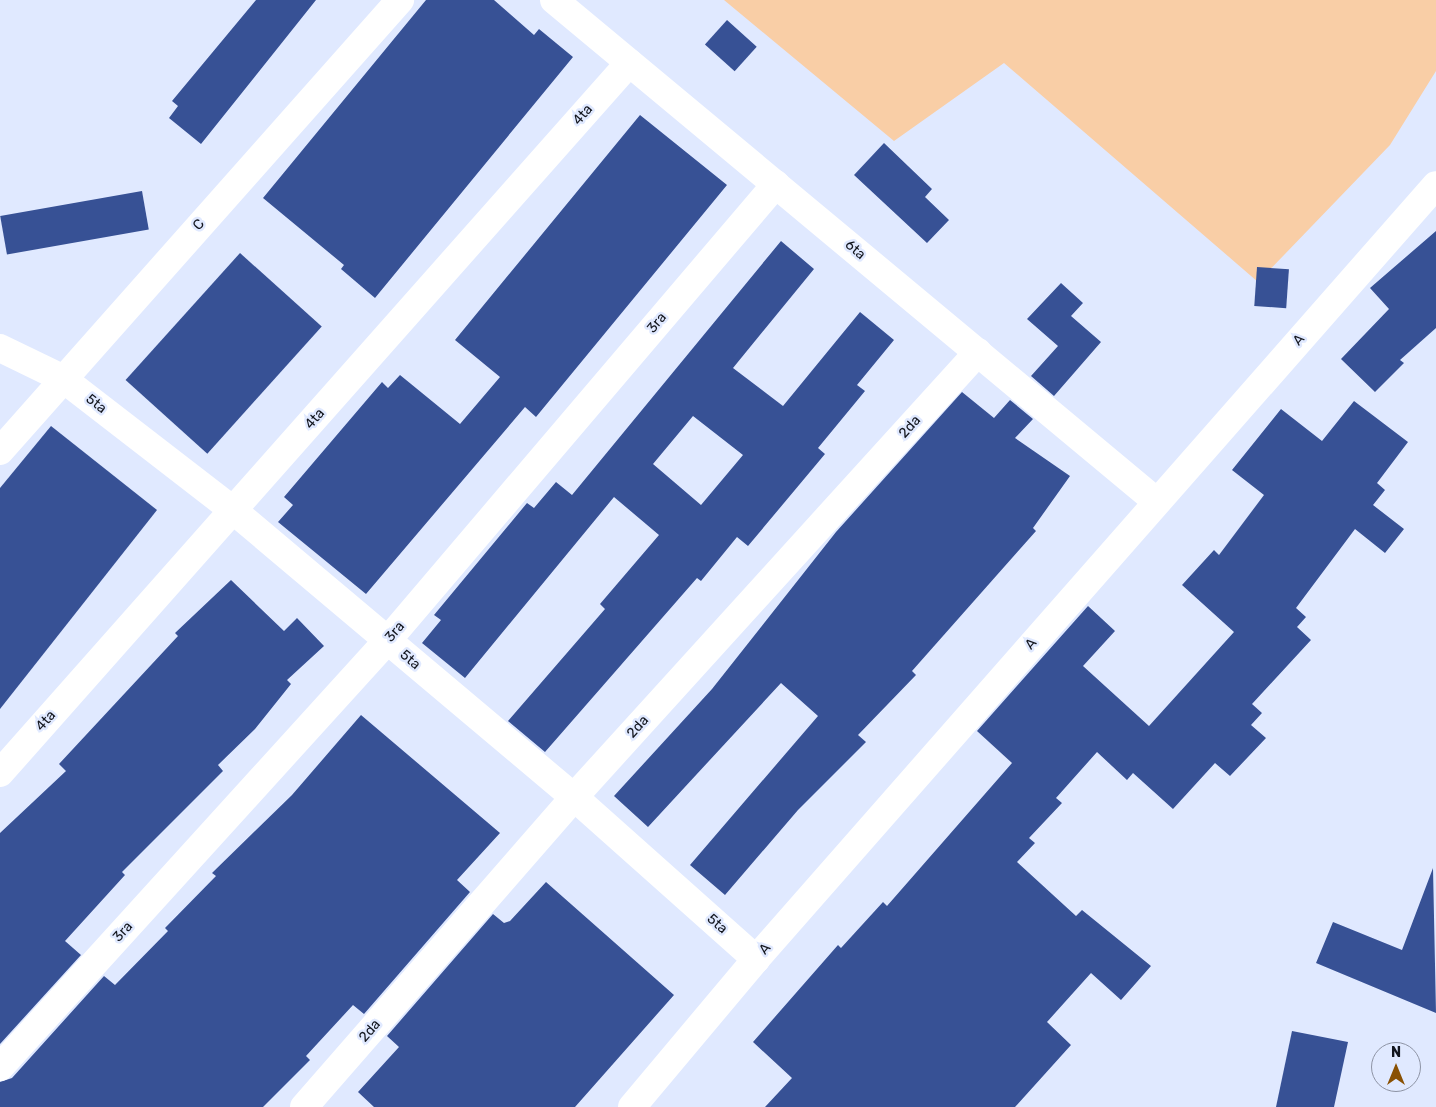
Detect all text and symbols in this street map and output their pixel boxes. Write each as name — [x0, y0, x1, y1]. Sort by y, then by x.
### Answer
street label: 4ta — [569, 101, 597, 129]
street label: C — [190, 216, 208, 234]
street label: 6ta — [841, 237, 869, 263]
street label: 3ra — [644, 309, 670, 337]
street label: A — [1290, 331, 1308, 349]
street label: 5ta — [82, 391, 110, 417]
street label: 4ta — [301, 405, 329, 433]
street label: 2da — [896, 412, 924, 442]
street label: 3ra — [382, 618, 408, 646]
street label: A — [1022, 635, 1040, 653]
street label: 5ta — [396, 647, 424, 673]
street label: 4ta — [32, 707, 60, 735]
street label: 2da — [624, 712, 652, 742]
street label: 5ta — [703, 911, 731, 937]
street label: 3ra — [110, 918, 136, 946]
street label: A — [756, 940, 774, 958]
street label: 2da — [356, 1016, 384, 1046]
north arrow — [1371, 1042, 1421, 1092]
text: N — [1391, 1044, 1401, 1061]

